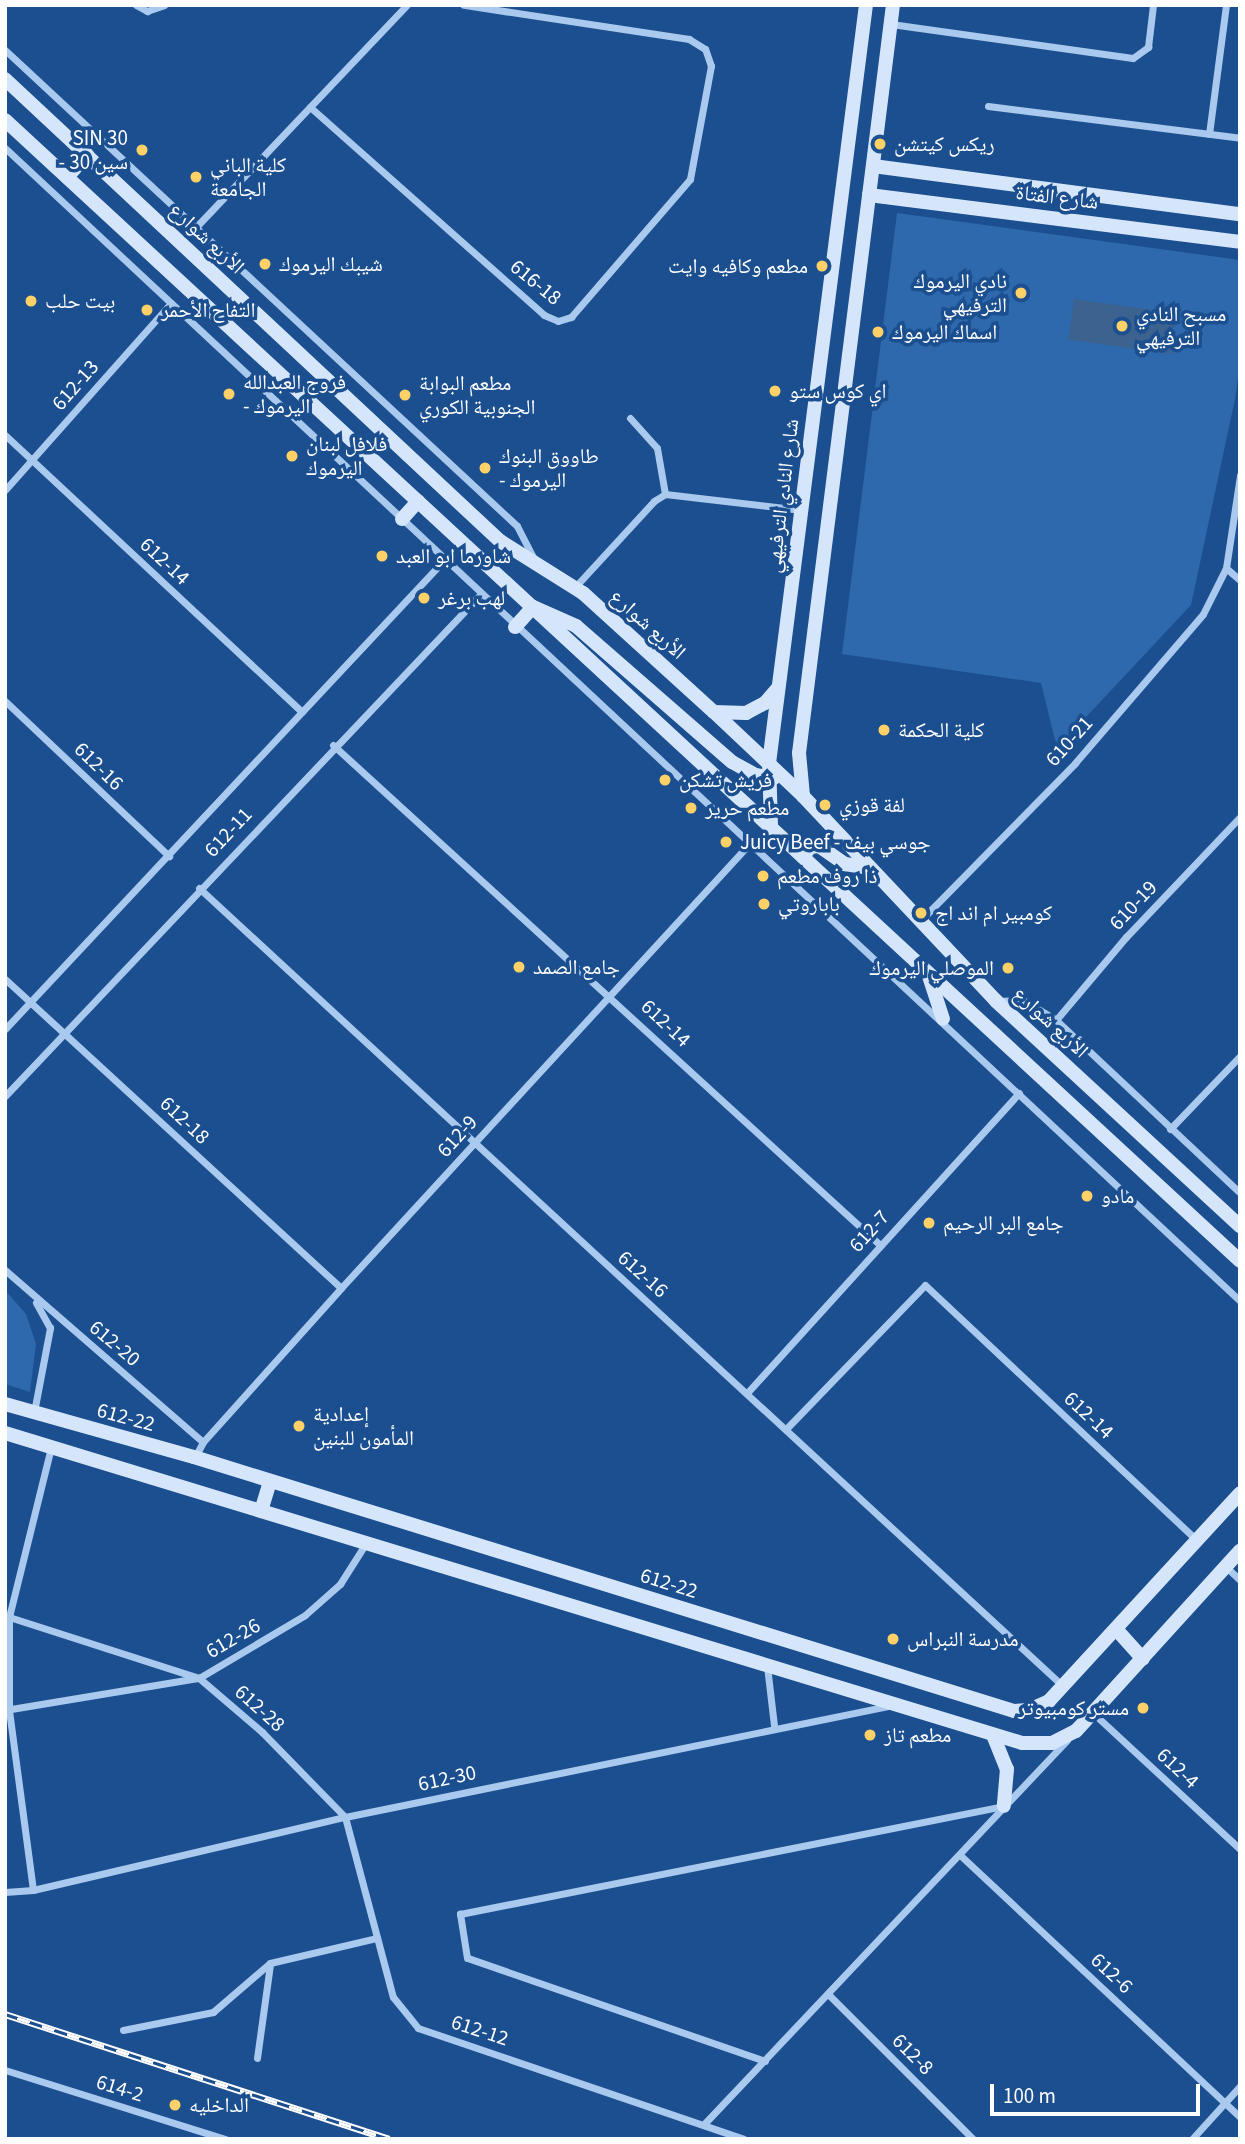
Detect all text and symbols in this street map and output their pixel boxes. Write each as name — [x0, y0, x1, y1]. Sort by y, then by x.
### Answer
place label: SIN 30 - سين 30 — [59, 125, 128, 175]
place label: ريكس كيتشن — [894, 131, 995, 157]
marker: ريكس كيتشن — [872, 136, 888, 152]
marker: SIN 30 - سين 30 — [134, 142, 150, 158]
place label: كلية الباني الجامعة — [210, 152, 286, 202]
marker: كلية الباني الجامعة — [188, 169, 204, 185]
street label: شارع الفتاة — [1014, 179, 1100, 215]
street label: الأربع شوارع — [164, 197, 250, 279]
place label: شيبك اليرموك — [279, 251, 383, 277]
place label: مطعم وكافيه وايت — [668, 253, 808, 279]
street label: 616-18 — [505, 254, 567, 310]
marker: شيبك اليرموك — [257, 256, 273, 272]
marker: مطعم وكافيه وايت — [814, 258, 830, 274]
place label: نادي اليرموك الترفيهي — [913, 268, 1007, 318]
marker: نادي اليرموك الترفيهي — [1013, 285, 1029, 301]
place label: بيت حلب — [45, 288, 115, 314]
marker: بيت حلب — [23, 293, 39, 309]
place label: التفاح الأحمر — [161, 297, 255, 323]
place label: مسبح النادي الترفيهي — [1136, 301, 1226, 351]
marker: التفاح الأحمر — [139, 302, 155, 318]
marker: مسبح النادي الترفيهي — [1114, 318, 1130, 334]
place label: اسماك اليرموك — [892, 319, 997, 345]
marker: اسماك اليرموك — [870, 324, 886, 340]
street label: 612-13 — [46, 355, 104, 415]
place label: فروج العبدالله - اليرموك — [243, 369, 346, 419]
place label: مطعم البوابة الجنوبية الكوري — [419, 370, 535, 420]
place label: اي كوس ستو — [789, 378, 886, 404]
marker: اي كوس ستو — [767, 383, 783, 399]
marker: فروج العبدالله - اليرموك — [221, 386, 237, 402]
marker: مطعم البوابة الجنوبية الكوري — [397, 387, 413, 403]
street label: شارع النادي الترفيهي — [760, 417, 804, 575]
place label: فلافل لبنان اليرموك — [306, 431, 387, 481]
place label: طاووق البنوك - اليرموك — [499, 443, 599, 493]
marker: فلافل لبنان اليرموك — [284, 448, 300, 464]
marker: طاووق البنوك - اليرموك — [477, 460, 493, 476]
street label: 612-14 — [135, 532, 195, 590]
place label: شاورما ابو العبد — [396, 543, 511, 569]
marker: شاورما ابو العبد — [374, 548, 390, 564]
street label: الأربع شوارع — [605, 583, 691, 665]
place label: لهب برغر — [438, 585, 505, 611]
marker: لهب برغر — [416, 590, 432, 606]
street label: 610-21 — [1040, 711, 1098, 771]
place label: كلية الحكمة — [898, 717, 984, 743]
marker: كلية الحكمة — [876, 722, 892, 738]
street label: 612-16 — [69, 737, 129, 795]
place label: فريش تشكن — [679, 767, 772, 793]
marker: فريش تشكن — [657, 772, 673, 788]
place label: لفة قوزي — [839, 792, 905, 818]
place label: مطعم حرير — [705, 795, 789, 821]
marker: لفة قوزي — [817, 797, 833, 813]
marker: مطعم حرير — [683, 800, 699, 816]
street label: 612-11 — [199, 802, 257, 862]
place label: Juicy Beef - جوسي بيف — [740, 829, 931, 855]
marker: Juicy Beef - جوسي بيف — [718, 834, 734, 850]
place label: ذا روف مطعم — [777, 863, 877, 889]
marker: ذا روف مطعم — [755, 868, 771, 884]
street label: 610-19 — [1104, 875, 1162, 935]
place label: باباروتي — [778, 891, 840, 917]
marker: باباروتي — [756, 896, 772, 912]
place label: كومبير ام اند اج — [935, 900, 1052, 926]
marker: كومبير ام اند اج — [913, 905, 929, 921]
place label: جامع الصمد — [533, 954, 620, 980]
place label: الموصلي اليرموك — [869, 955, 994, 981]
marker: جامع الصمد — [511, 959, 527, 975]
marker: الموصلي اليرموك — [1000, 960, 1016, 976]
street label: الأربع شوارع — [1008, 981, 1094, 1063]
street label: 612-14 — [636, 994, 696, 1052]
street label: 612-18 — [155, 1091, 215, 1149]
street label: 612-9 — [431, 1110, 483, 1162]
place label: مادو — [1101, 1183, 1134, 1209]
marker: مادو — [1079, 1188, 1095, 1204]
street label: 612-7 — [843, 1205, 895, 1257]
place label: جامع البر الرحيم — [943, 1210, 1064, 1236]
marker: جامع البر الرحيم — [921, 1215, 937, 1231]
street label: 612-16 — [613, 1245, 673, 1303]
street label: 612-20 — [84, 1314, 146, 1372]
street label: 612-14 — [1059, 1386, 1119, 1444]
street label: 612-22 — [94, 1397, 158, 1437]
place label: إعدادية المأمون للبنين — [313, 1401, 414, 1451]
marker: إعدادية المأمون للبنين — [291, 1418, 307, 1434]
street label: 612-22 — [637, 1562, 701, 1604]
street label: 612-26 — [201, 1612, 265, 1664]
place label: مدرسة النبراس — [907, 1626, 1019, 1652]
marker: مدرسة النبراس — [885, 1631, 901, 1647]
street label: 612-28 — [230, 1679, 290, 1737]
place label: مستر كومبيوتر — [1018, 1695, 1129, 1721]
marker: مستر كومبيوتر — [1135, 1700, 1151, 1716]
place label: مطعم تاز — [884, 1722, 951, 1748]
marker: مطعم تاز — [862, 1727, 878, 1743]
street label: 612-4 — [1152, 1742, 1204, 1794]
street label: 612-30 — [416, 1760, 478, 1796]
street label: 612-6 — [1086, 1947, 1138, 1999]
street label: 612-12 — [448, 2009, 512, 2051]
street label: 612-8 — [887, 2028, 939, 2080]
street label: 614-2 — [93, 2069, 147, 2107]
scale bar — [993, 2070, 1203, 2114]
text: 100 m — [1003, 2081, 1056, 2111]
place label: الداخليه — [189, 2092, 249, 2118]
marker: الداخليه — [167, 2097, 183, 2113]

